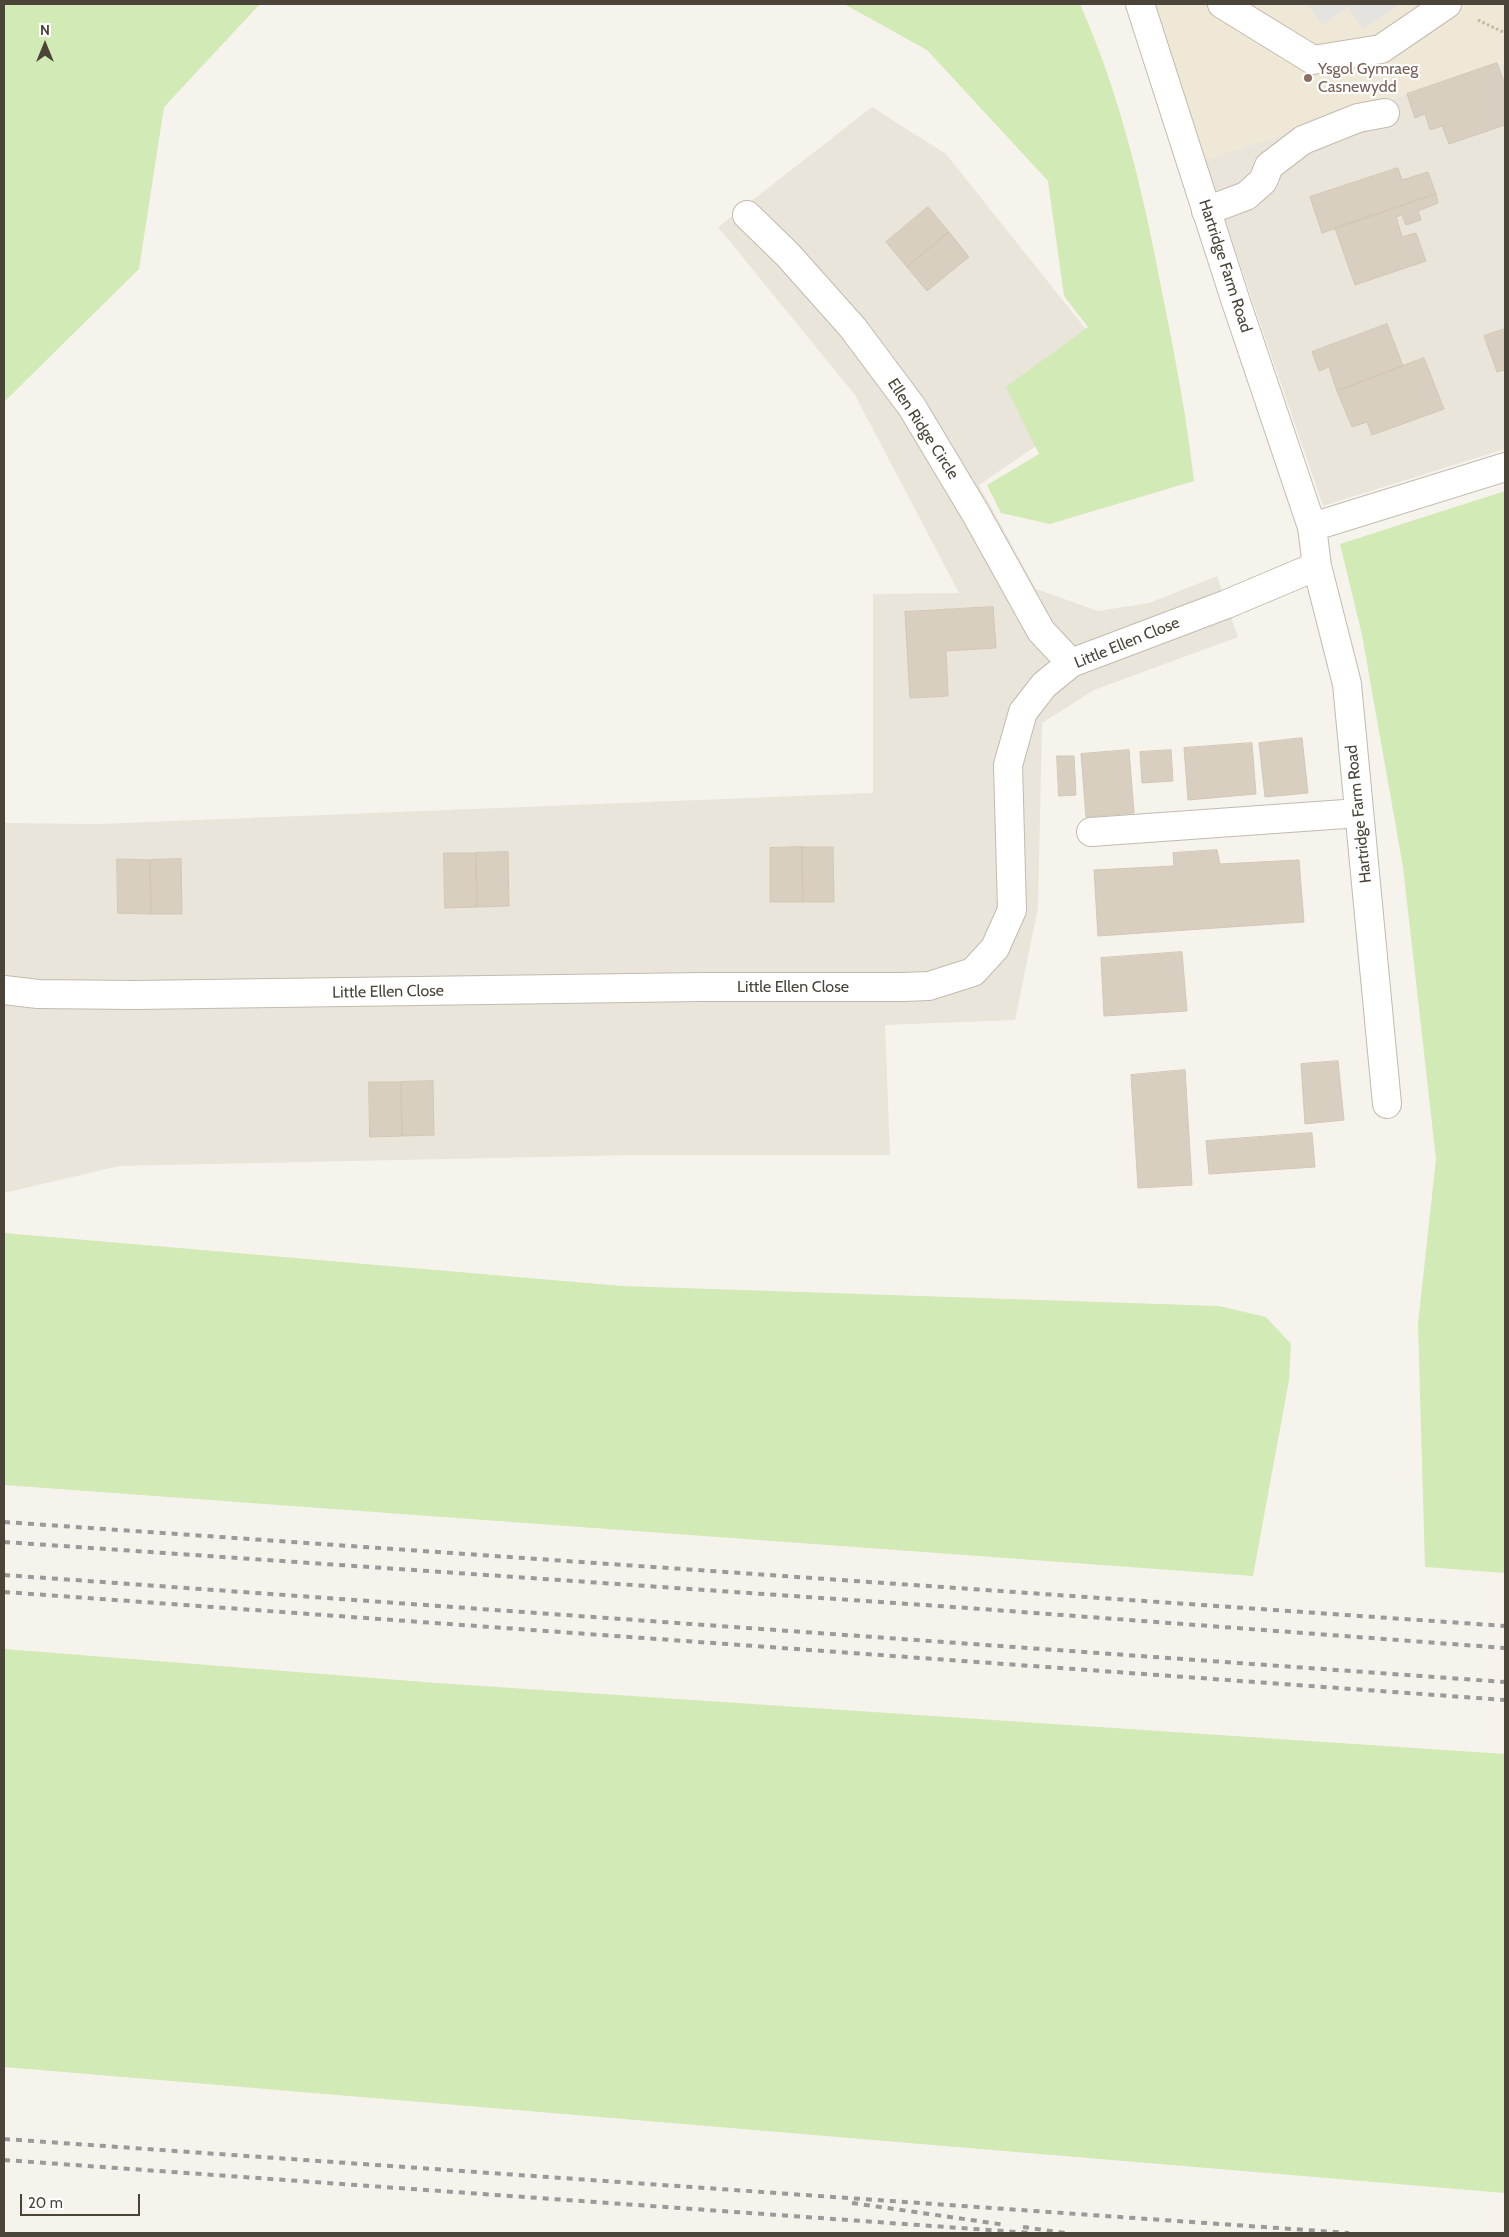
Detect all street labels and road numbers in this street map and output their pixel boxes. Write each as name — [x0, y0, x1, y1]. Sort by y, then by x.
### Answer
street label: Hartridge Farm Road — [1194, 197, 1256, 335]
street label: Ellen Ridge Circle — [883, 375, 963, 483]
street label: Little Ellen Close — [1072, 613, 1182, 673]
street label: Hartridge Farm Road — [1342, 744, 1376, 884]
street label: Little Ellen Close — [737, 977, 849, 997]
street label: Little Ellen Close — [332, 981, 444, 1003]

